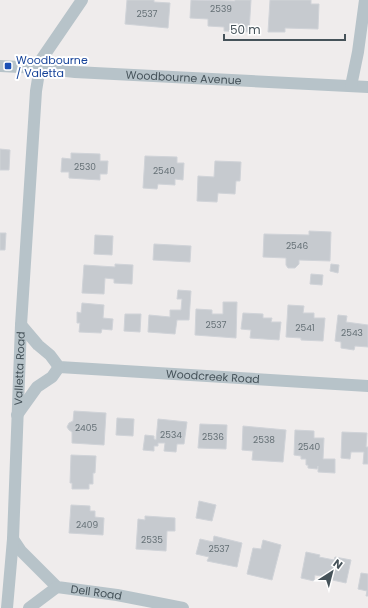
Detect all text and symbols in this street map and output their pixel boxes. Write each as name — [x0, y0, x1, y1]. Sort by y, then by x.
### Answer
house number: 2539 — [210, 3, 232, 15]
house number: 2537 — [136, 8, 158, 20]
scale bar — [224, 16, 345, 42]
text: 50 m — [230, 21, 261, 38]
place label: Woodbourne / Valetta — [16, 52, 88, 81]
marker: Woodbourne / Valetta — [3, 61, 13, 71]
street label: Woodbourne Avenue — [125, 67, 242, 89]
house number: 2530 — [74, 161, 96, 173]
house number: 2540 — [153, 165, 175, 177]
house number: 2546 — [286, 240, 308, 252]
house number: 2537 — [205, 319, 227, 331]
house number: 2541 — [295, 322, 315, 334]
house number: 2543 — [341, 327, 363, 339]
street label: Valletta Road — [10, 331, 29, 406]
street label: Woodcreek Road — [165, 366, 260, 387]
house number: 2405 — [75, 422, 97, 434]
house number: 2534 — [160, 429, 182, 441]
house number: 2536 — [202, 431, 224, 443]
house number: 2538 — [253, 434, 275, 446]
house number: 2540 — [298, 441, 320, 453]
house number: 2409 — [76, 519, 98, 531]
house number: 2535 — [141, 534, 163, 546]
house number: 2537 — [208, 543, 230, 555]
north arrow — [312, 552, 352, 592]
text: N — [330, 555, 346, 573]
street label: Dell Road — [70, 581, 123, 604]

